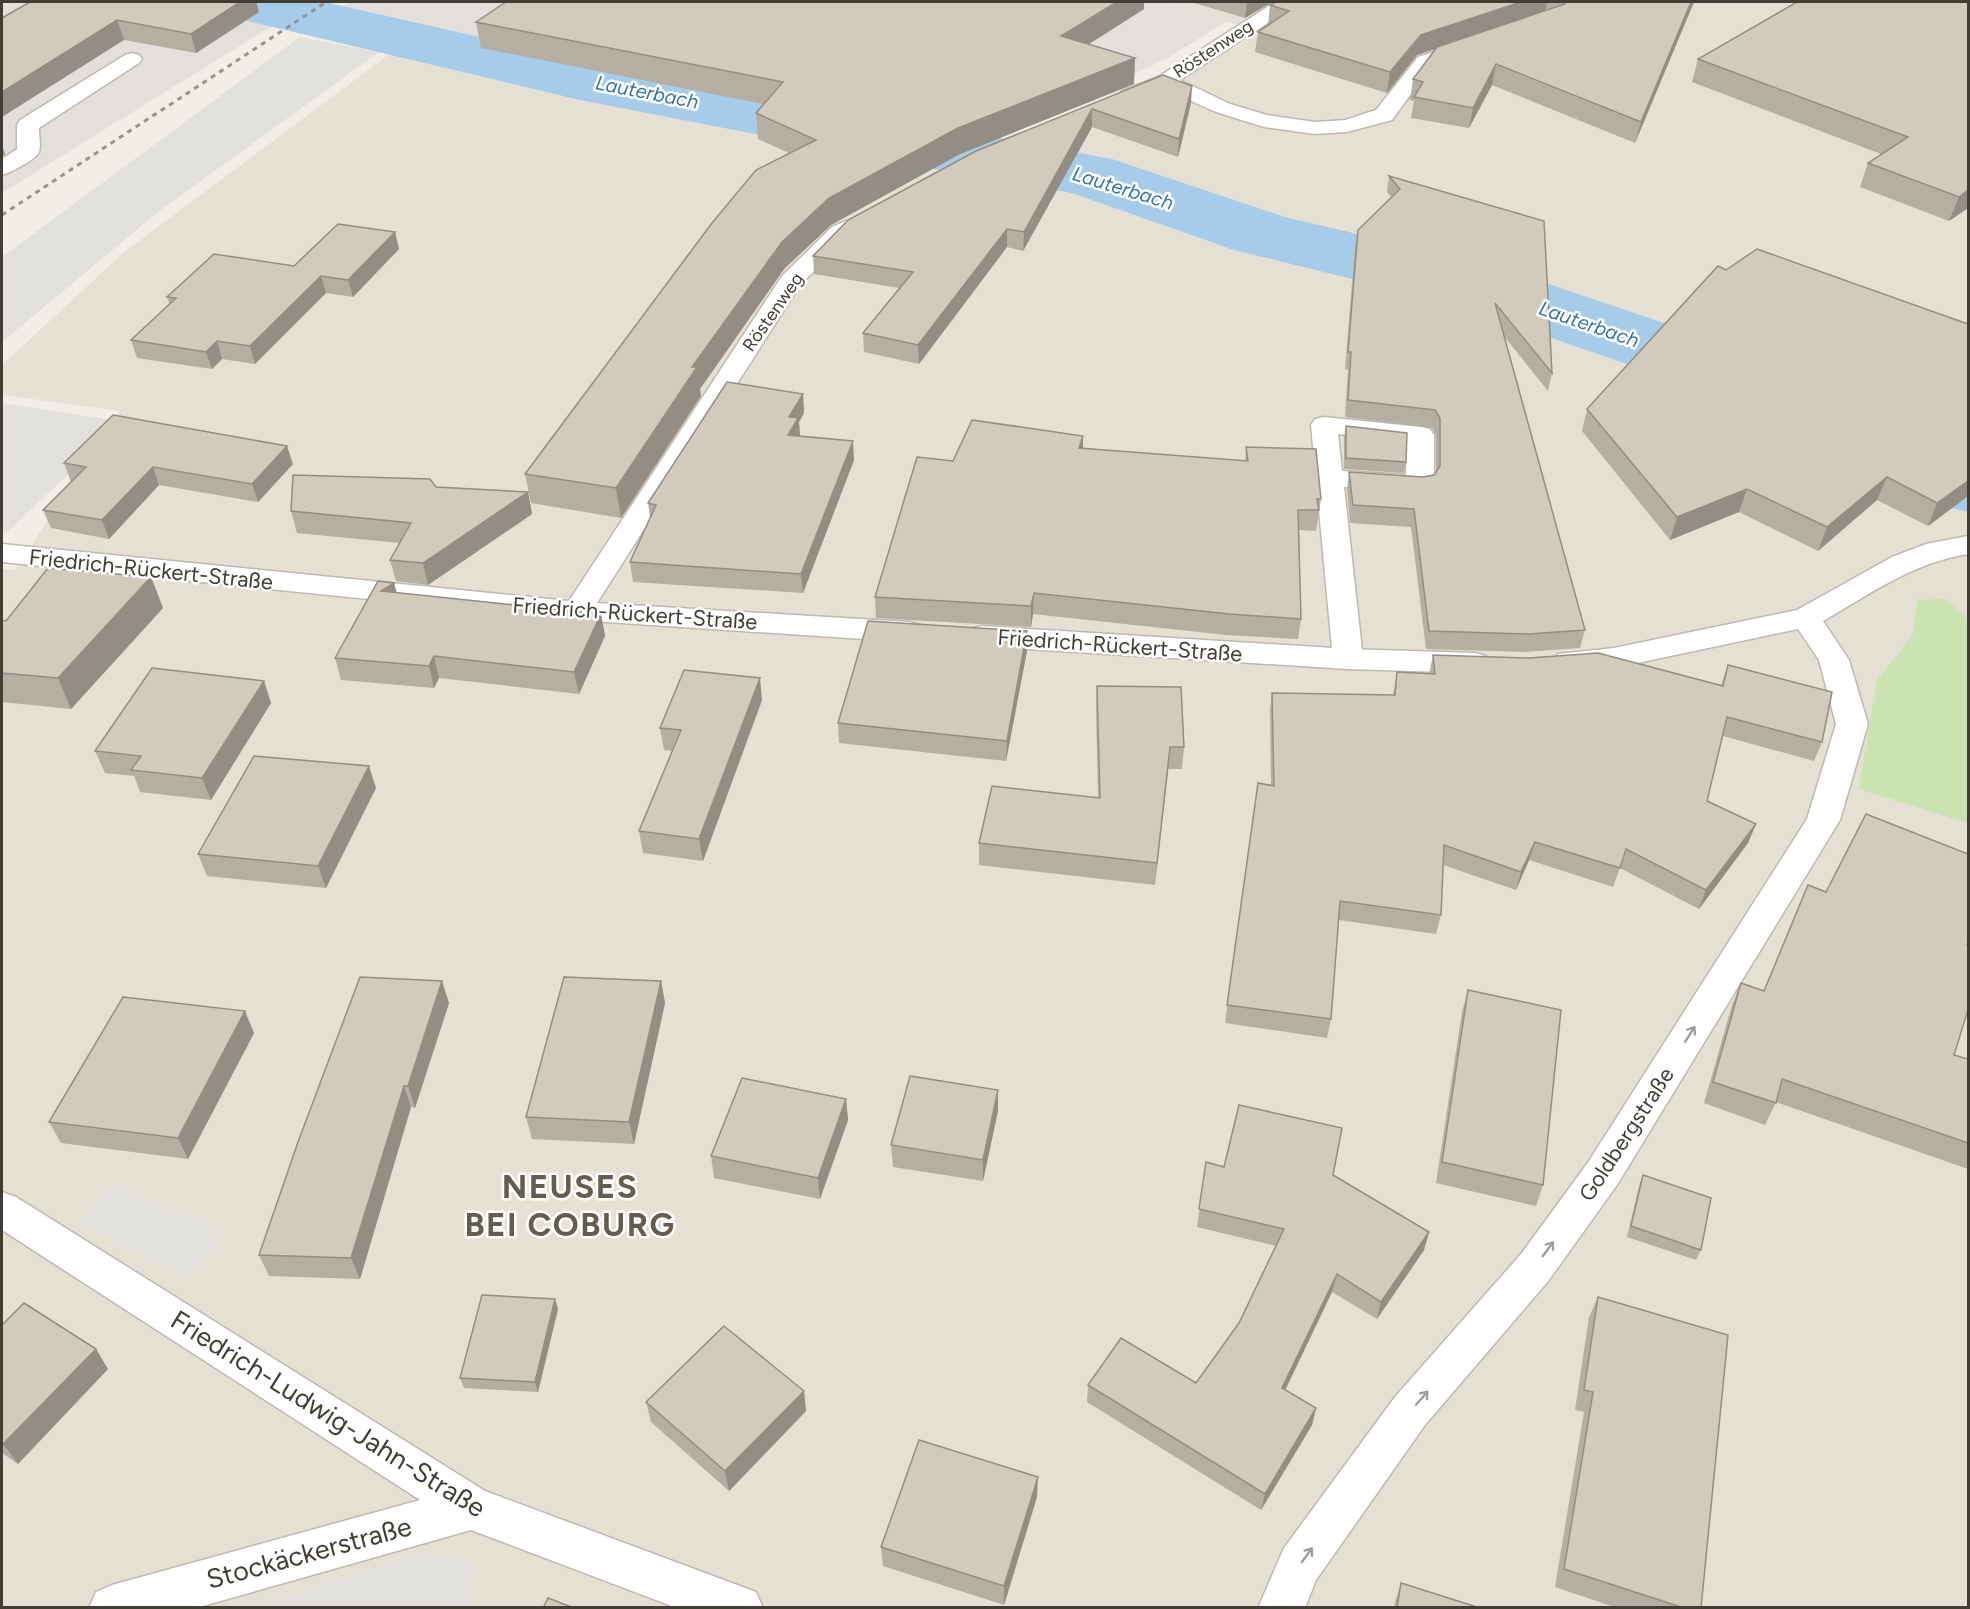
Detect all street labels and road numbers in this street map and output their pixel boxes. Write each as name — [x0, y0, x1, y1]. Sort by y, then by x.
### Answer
street label: Röstenweg — [1169, 15, 1257, 83]
street label: Röstenweg — [738, 268, 808, 356]
street label: Friedrich-Rückert-Straße — [28, 543, 274, 596]
street label: Friedrich-Rückert-Straße — [512, 591, 758, 636]
street label: Friedrich-Rückert-Straße — [997, 623, 1243, 668]
street label: Goldbergstraße — [1573, 1062, 1680, 1206]
street label: Friedrich-Ludwig-Jahn-Straße — [165, 1303, 492, 1524]
street label: Stockäckerstraße — [203, 1509, 415, 1596]

